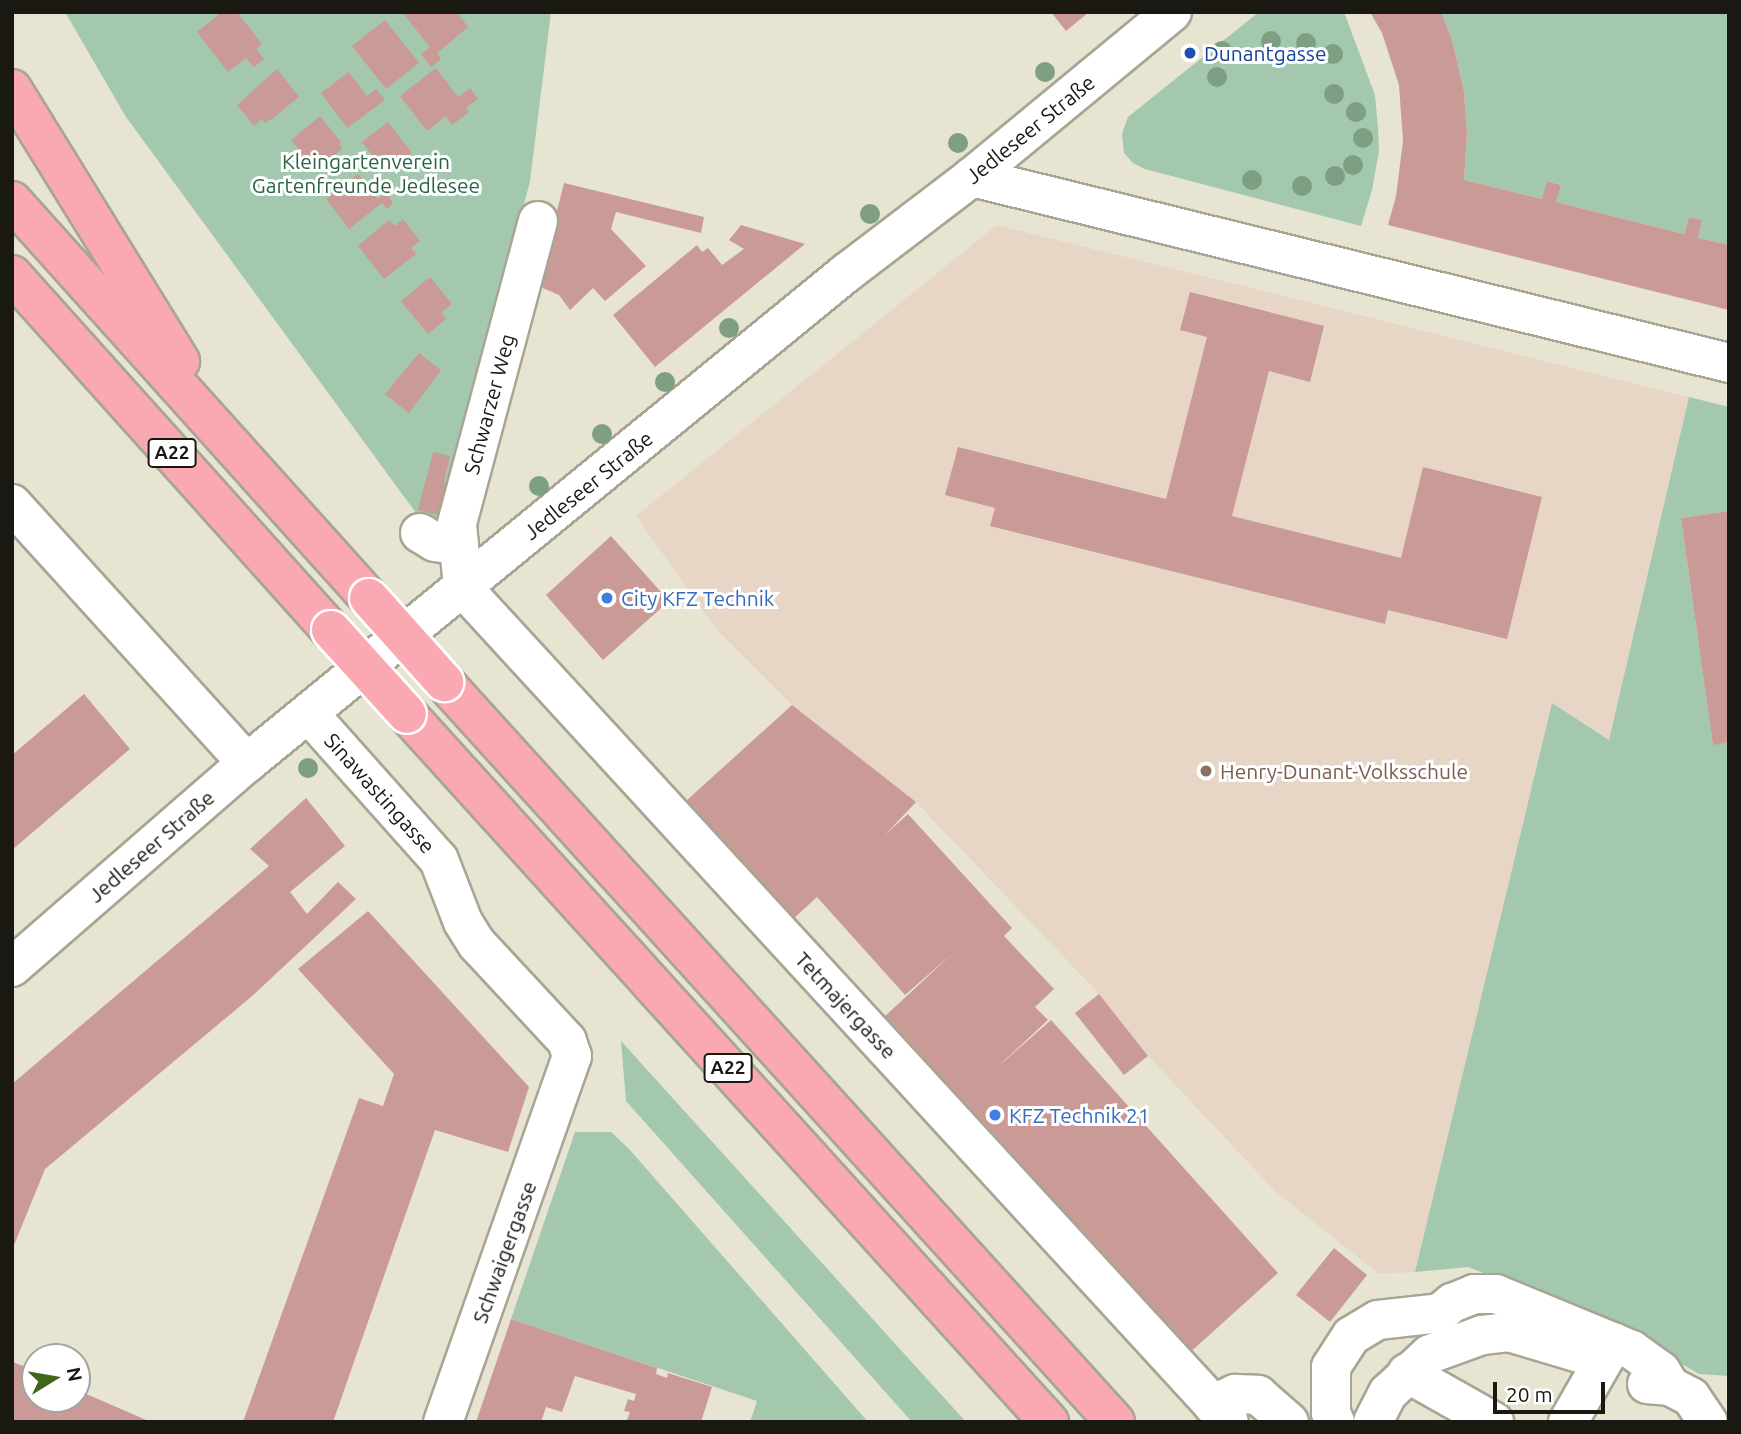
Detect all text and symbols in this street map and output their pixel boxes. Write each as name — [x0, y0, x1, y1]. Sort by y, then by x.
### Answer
place label: Dunantgasse — [1204, 40, 1326, 66]
marker: Dunantgasse — [1182, 45, 1198, 61]
street label: Jedleseer Straße — [960, 69, 1100, 189]
park label: Kleingartenverein Gartenfreunde Jedlesee — [252, 148, 480, 198]
street label: Schwarzer Weg — [458, 331, 520, 477]
street label: Jedleseer Straße — [518, 425, 658, 545]
road number: A22 — [148, 437, 196, 468]
place label: City KFZ Technik — [621, 585, 774, 611]
marker: City KFZ Technik — [599, 590, 615, 606]
street label: Sinawastingasse — [319, 728, 441, 858]
place label: Henry-Dunant-Volksschule — [1220, 758, 1468, 784]
marker: Henry-Dunant-Volksschule — [1198, 763, 1214, 779]
street label: Jedleseer Straße — [83, 784, 219, 908]
street label: Tetmajergasse — [790, 946, 902, 1064]
road number: A22 — [704, 1052, 752, 1084]
place label: KFZ Technik 21 — [1009, 1102, 1150, 1128]
marker: KFZ Technik 21 — [987, 1107, 1003, 1123]
street label: Schwaigergasse — [467, 1178, 541, 1326]
north arrow — [21, 1343, 91, 1413]
text: N — [62, 1365, 87, 1383]
scale bar — [1496, 1368, 1608, 1412]
text: 20 m — [1506, 1382, 1553, 1406]

